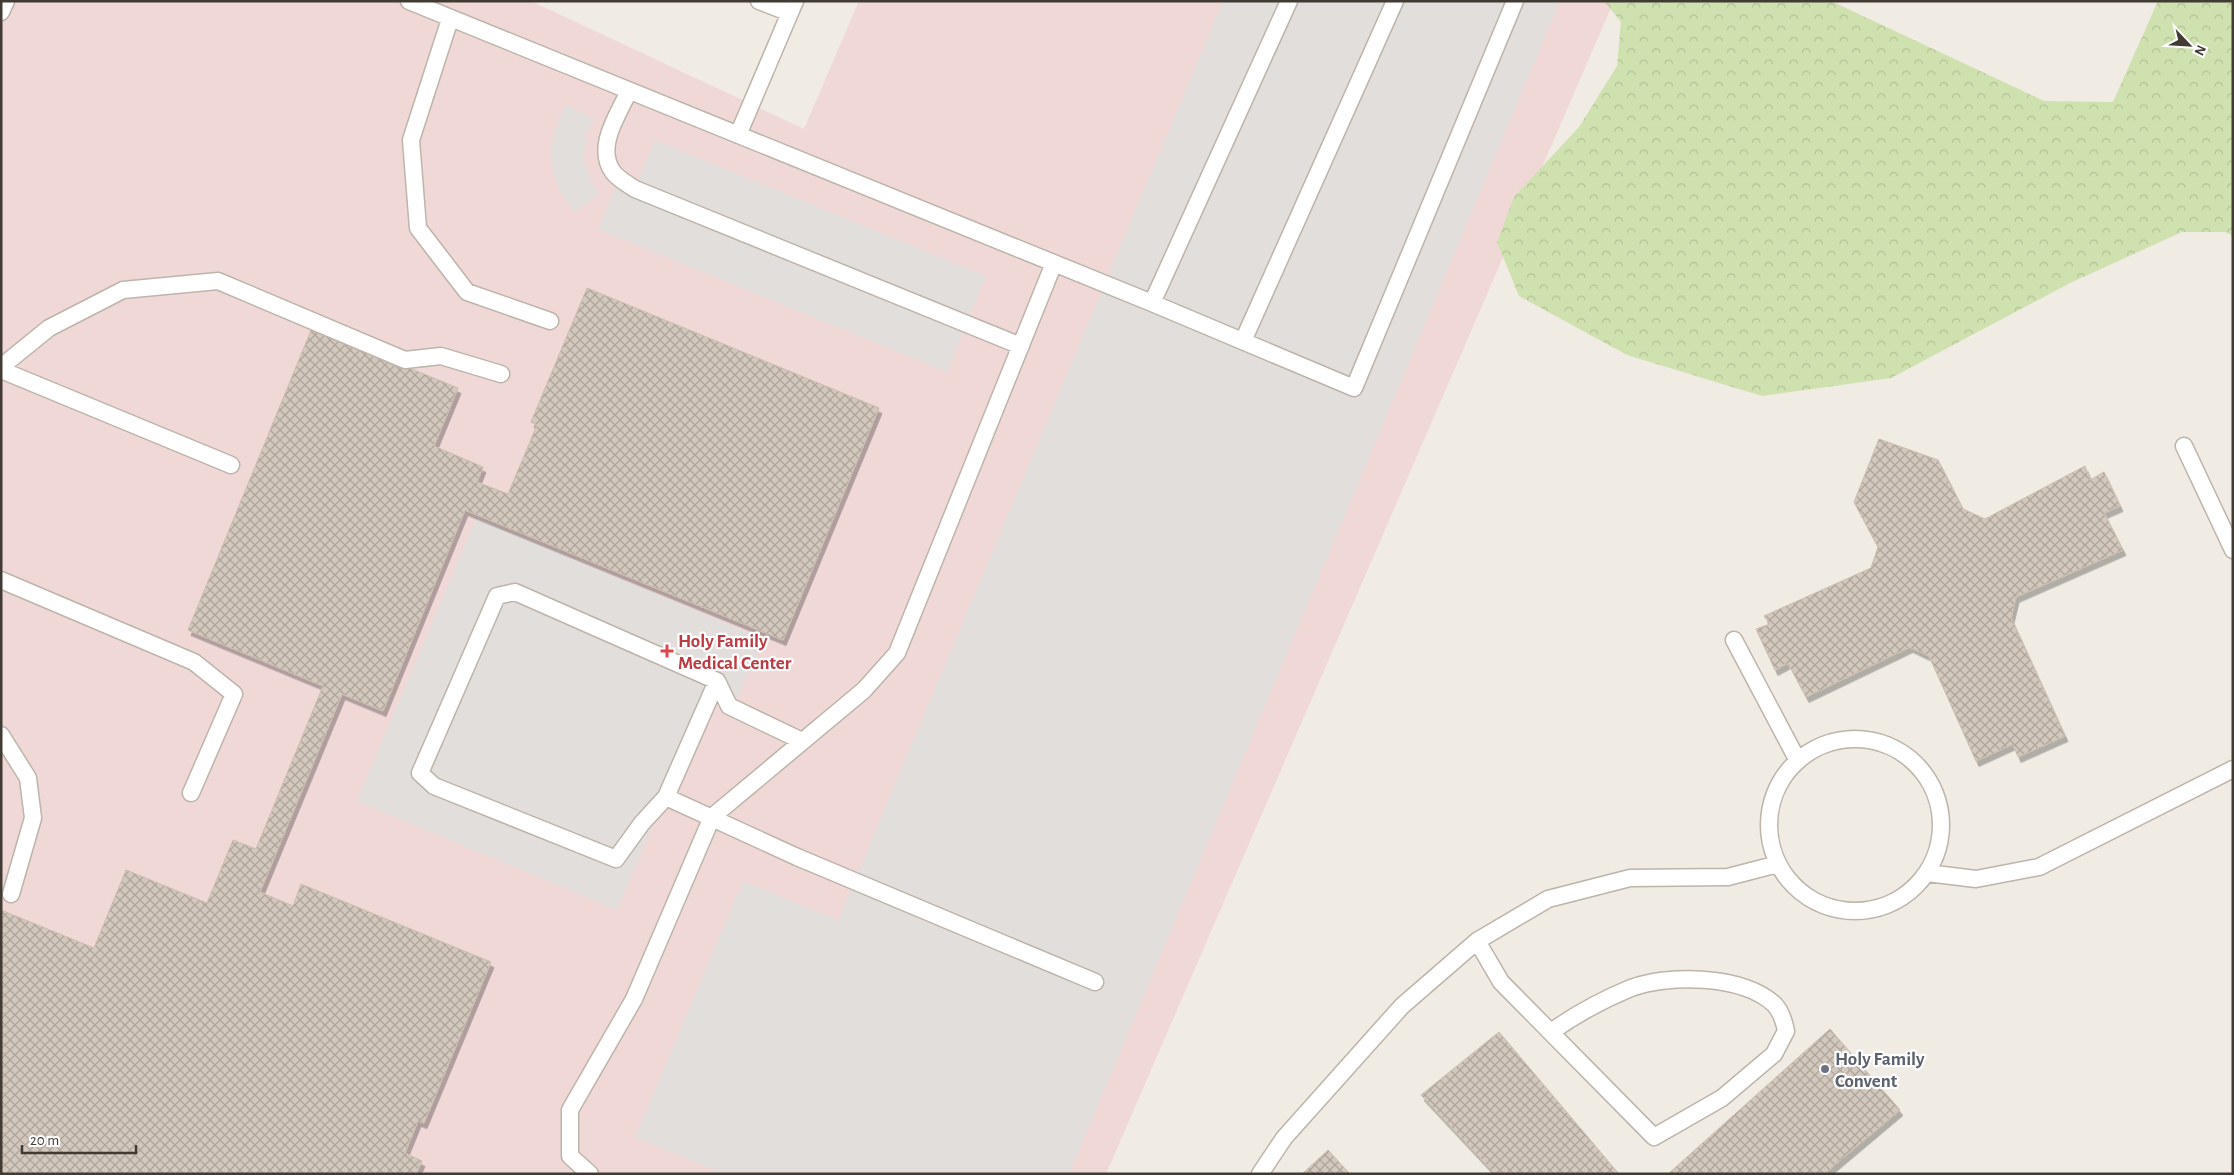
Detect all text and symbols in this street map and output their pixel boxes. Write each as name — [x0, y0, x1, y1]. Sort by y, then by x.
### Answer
north arrow — [2164, 20, 2214, 70]
text: N — [2191, 43, 2208, 57]
place label: Holy Family Medical Center — [678, 632, 792, 673]
marker: Holy Family Medical Center — [660, 644, 674, 658]
place label: Holy Family Convent — [1835, 1050, 1925, 1091]
marker: Holy Family Convent — [1819, 1063, 1831, 1075]
scale bar — [22, 1122, 136, 1154]
text: 20 m — [30, 1133, 59, 1148]

